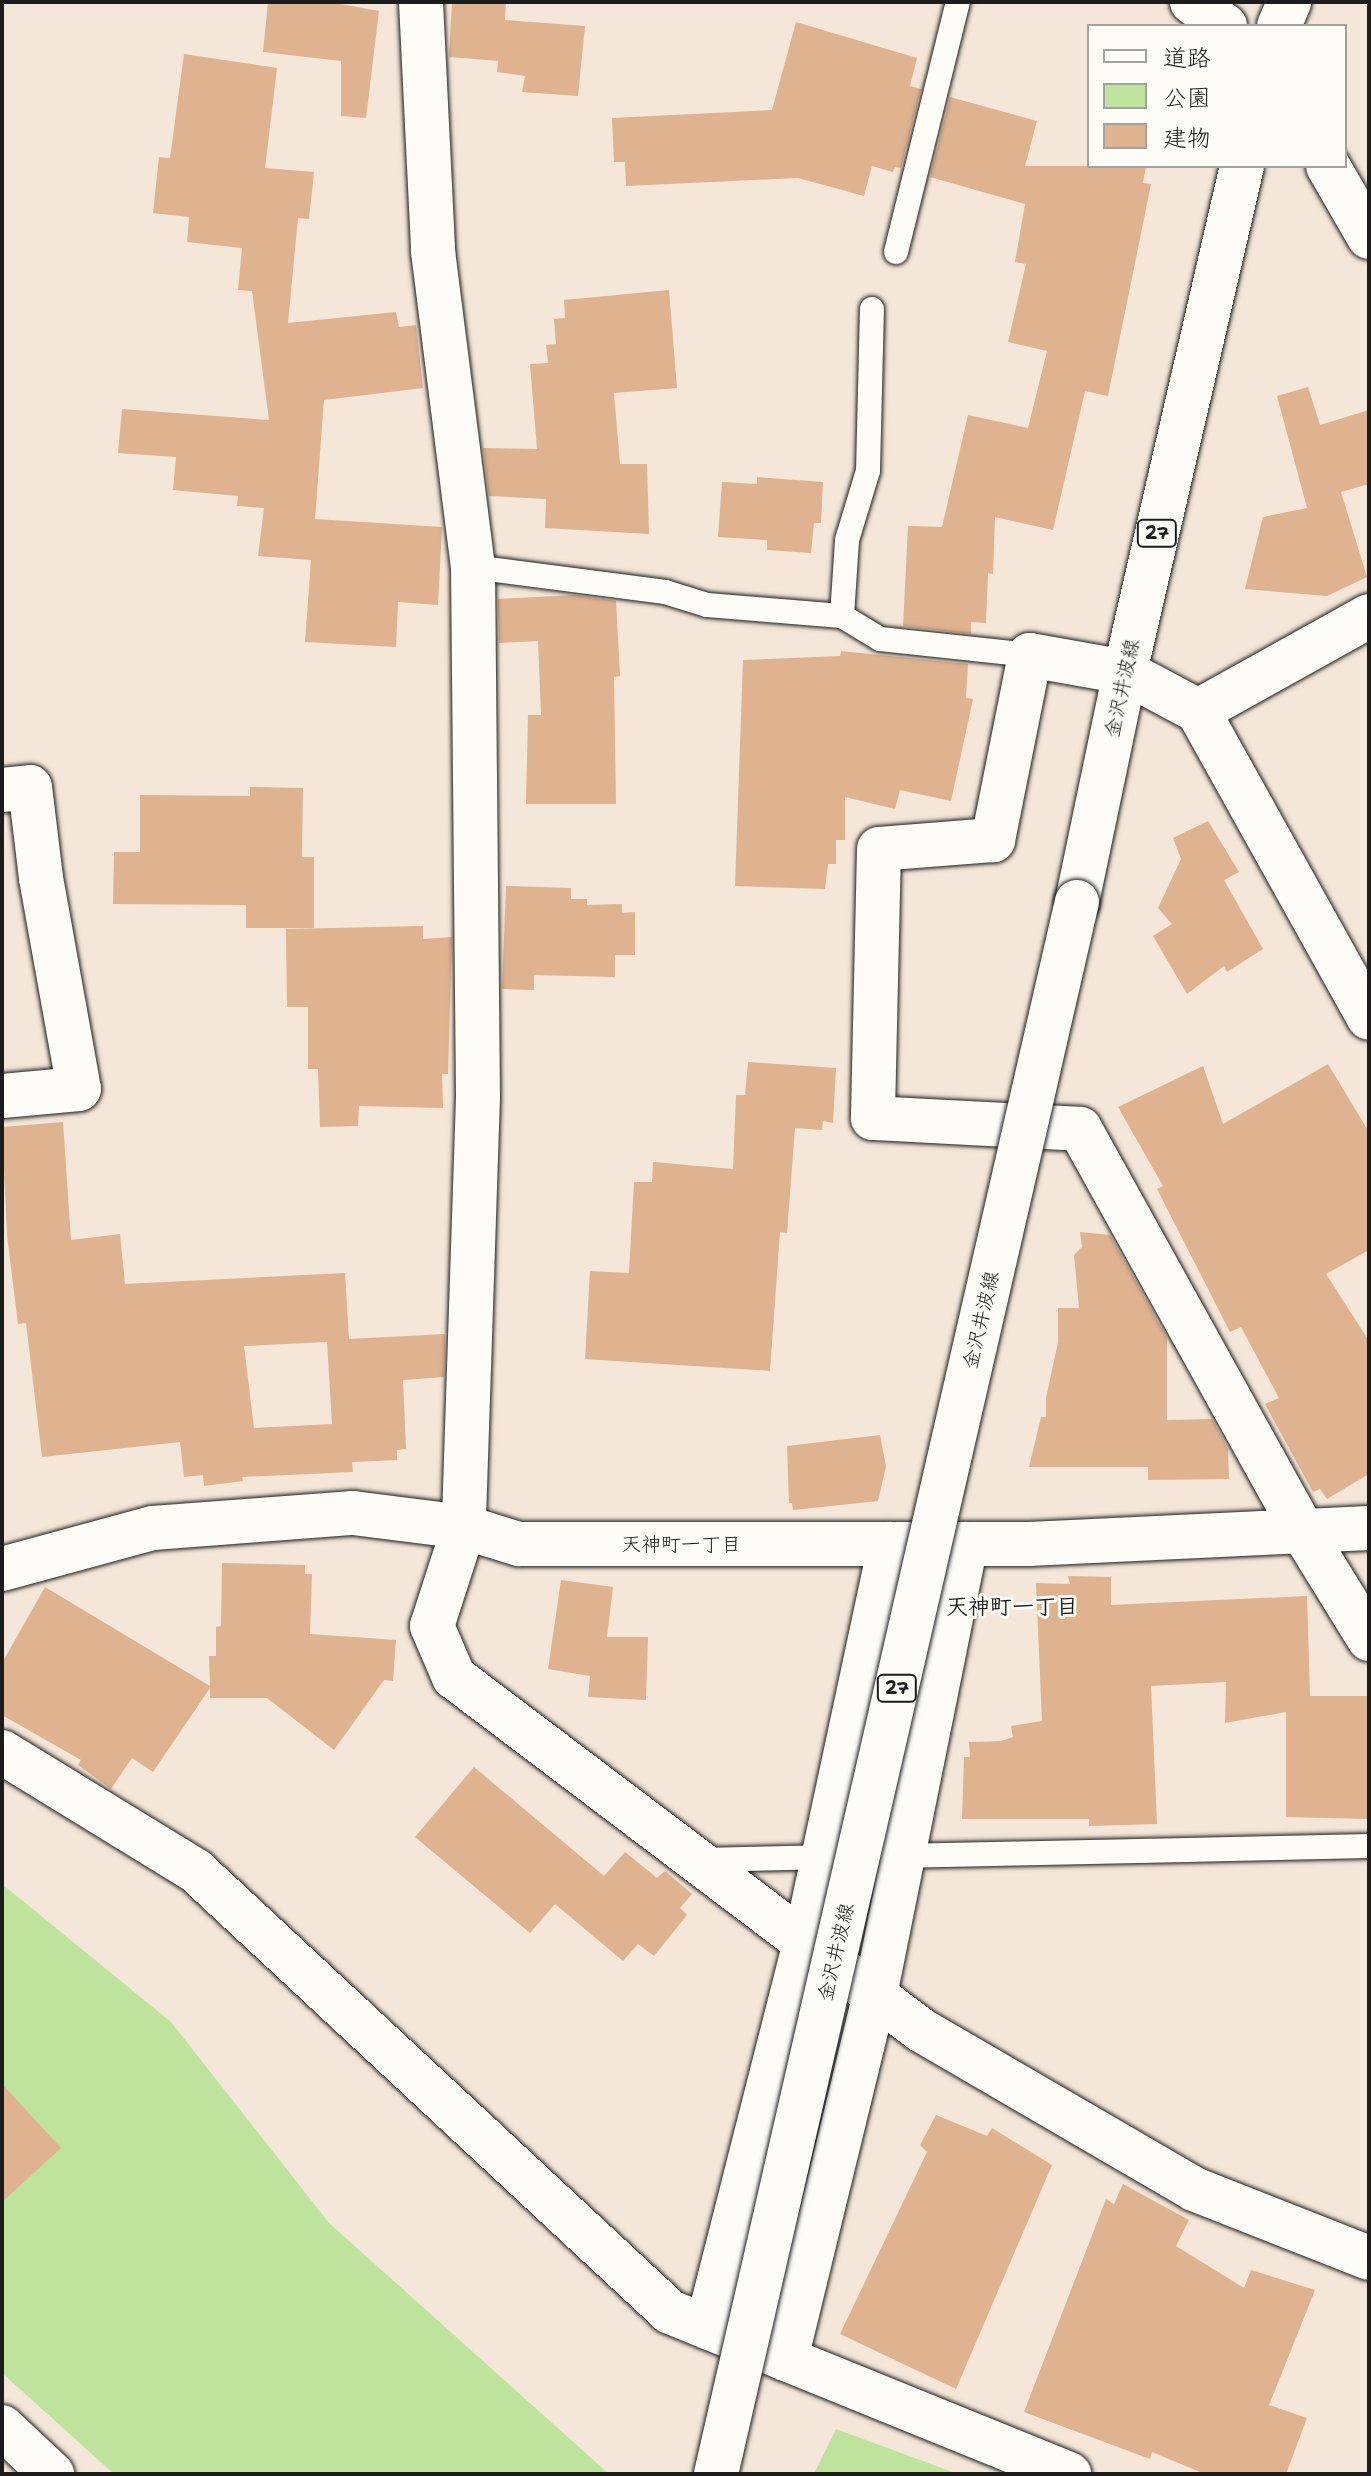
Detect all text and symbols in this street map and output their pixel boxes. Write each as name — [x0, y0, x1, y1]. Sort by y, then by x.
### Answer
legend — [1087, 24, 1347, 168]
text: 道路 — [1163, 42, 1211, 74]
text: 公園 — [1163, 82, 1211, 114]
text: 建物 — [1163, 122, 1211, 154]
road number: 27 — [1135, 519, 1179, 547]
street label: 金沢井波線 — [1100, 637, 1144, 739]
street label: 金沢井波線 — [958, 1269, 1004, 1371]
street label: 天神町一丁目 — [621, 1532, 741, 1556]
district label: 天神町一丁目 — [946, 1594, 1078, 1620]
road number: 27 — [875, 1674, 919, 1702]
street label: 金沢井波線 — [813, 1901, 859, 2003]

